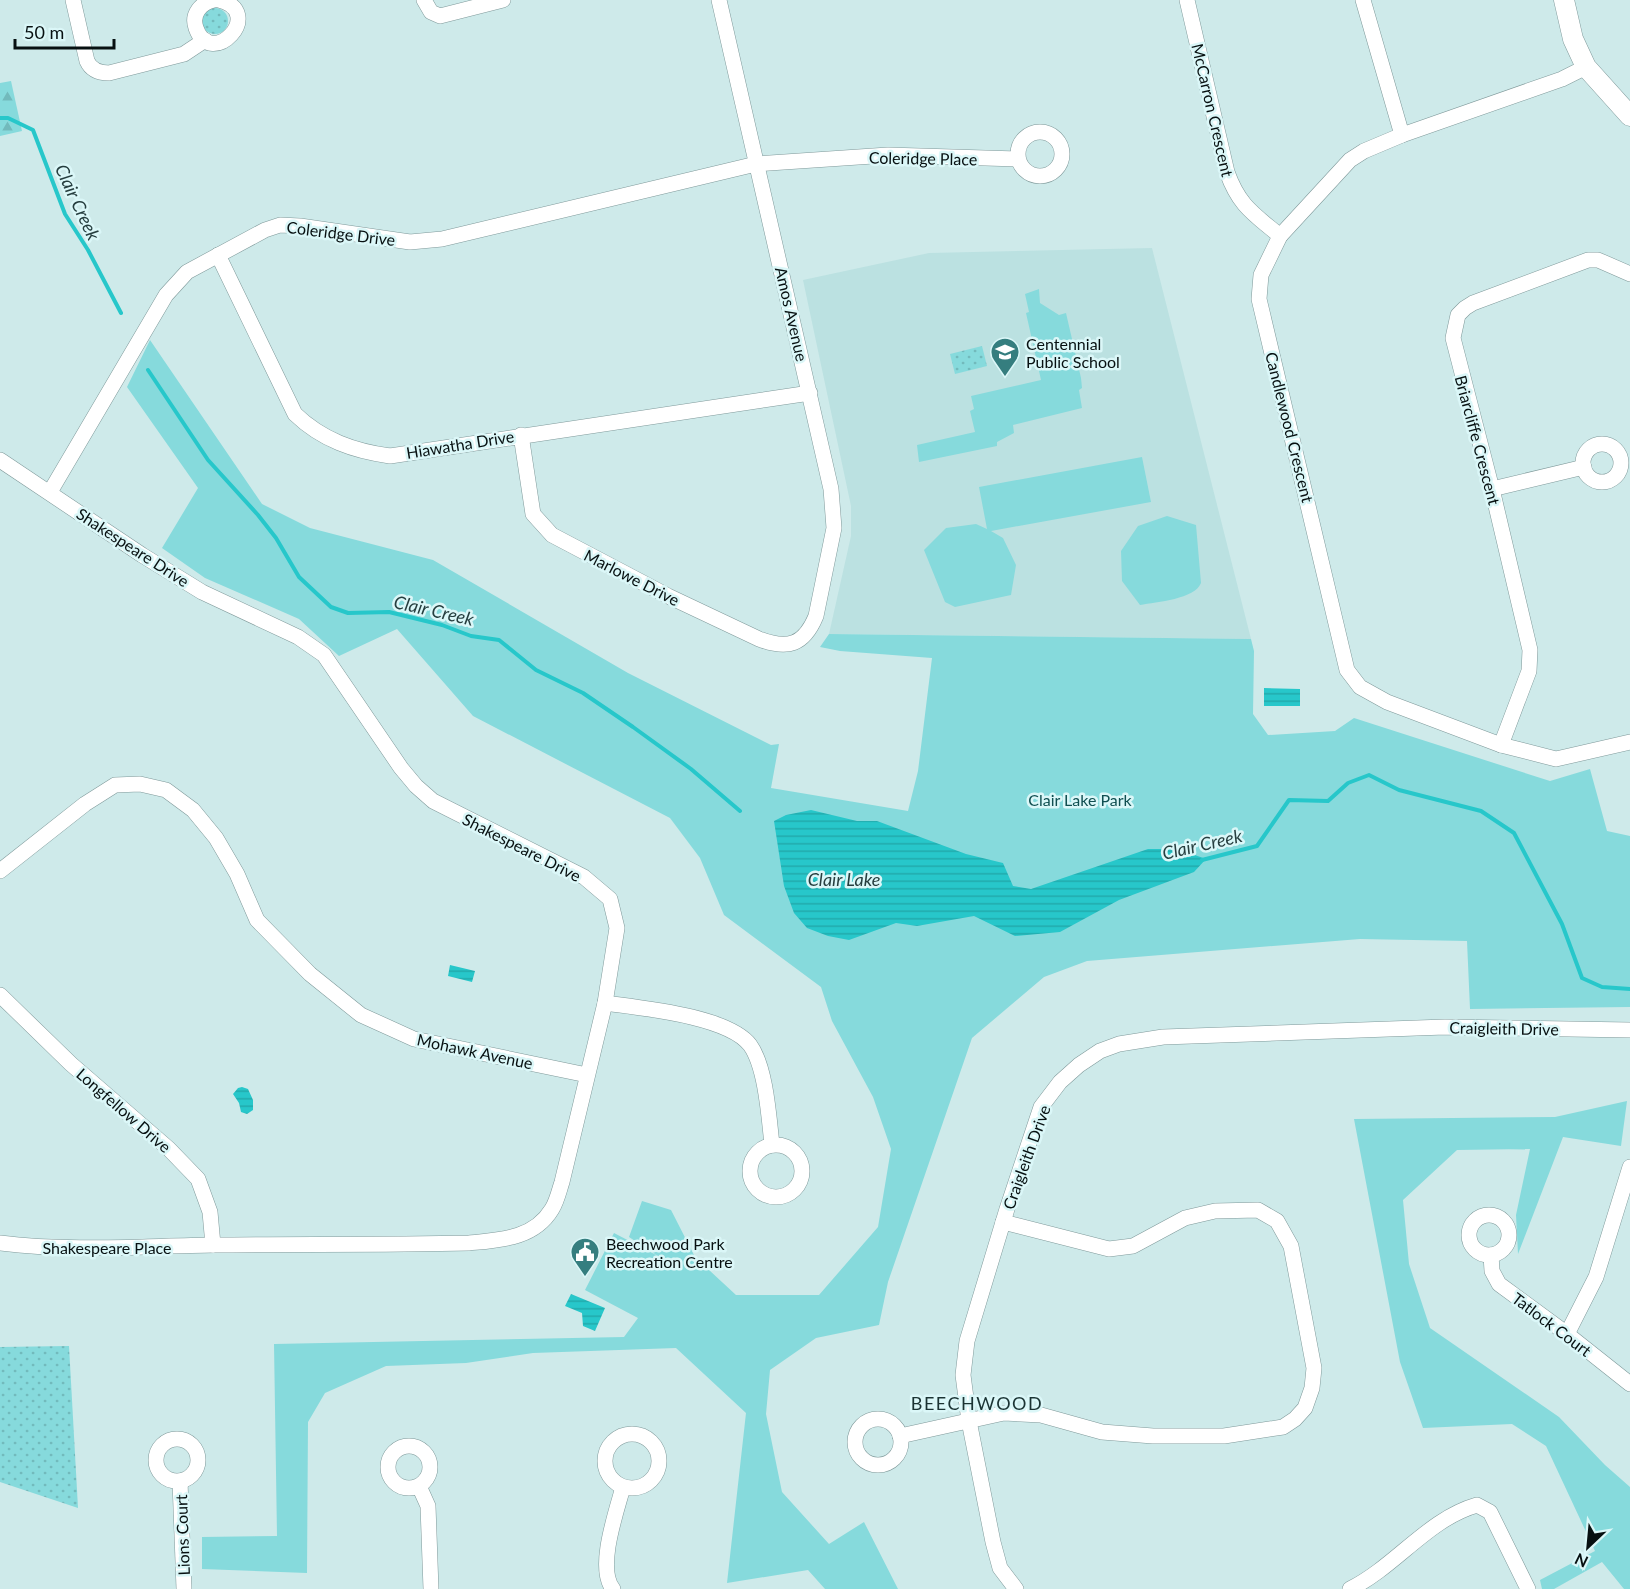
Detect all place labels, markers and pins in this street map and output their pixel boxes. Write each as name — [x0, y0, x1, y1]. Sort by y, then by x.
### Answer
place label: Centennial Public School — [1026, 334, 1120, 371]
school or university icon: Centennial Public School — [989, 336, 1021, 378]
place label: Beechwood Park Recreation Centre — [606, 1234, 733, 1271]
public building icon: Beechwood Park Recreation Centre — [569, 1236, 601, 1278]

